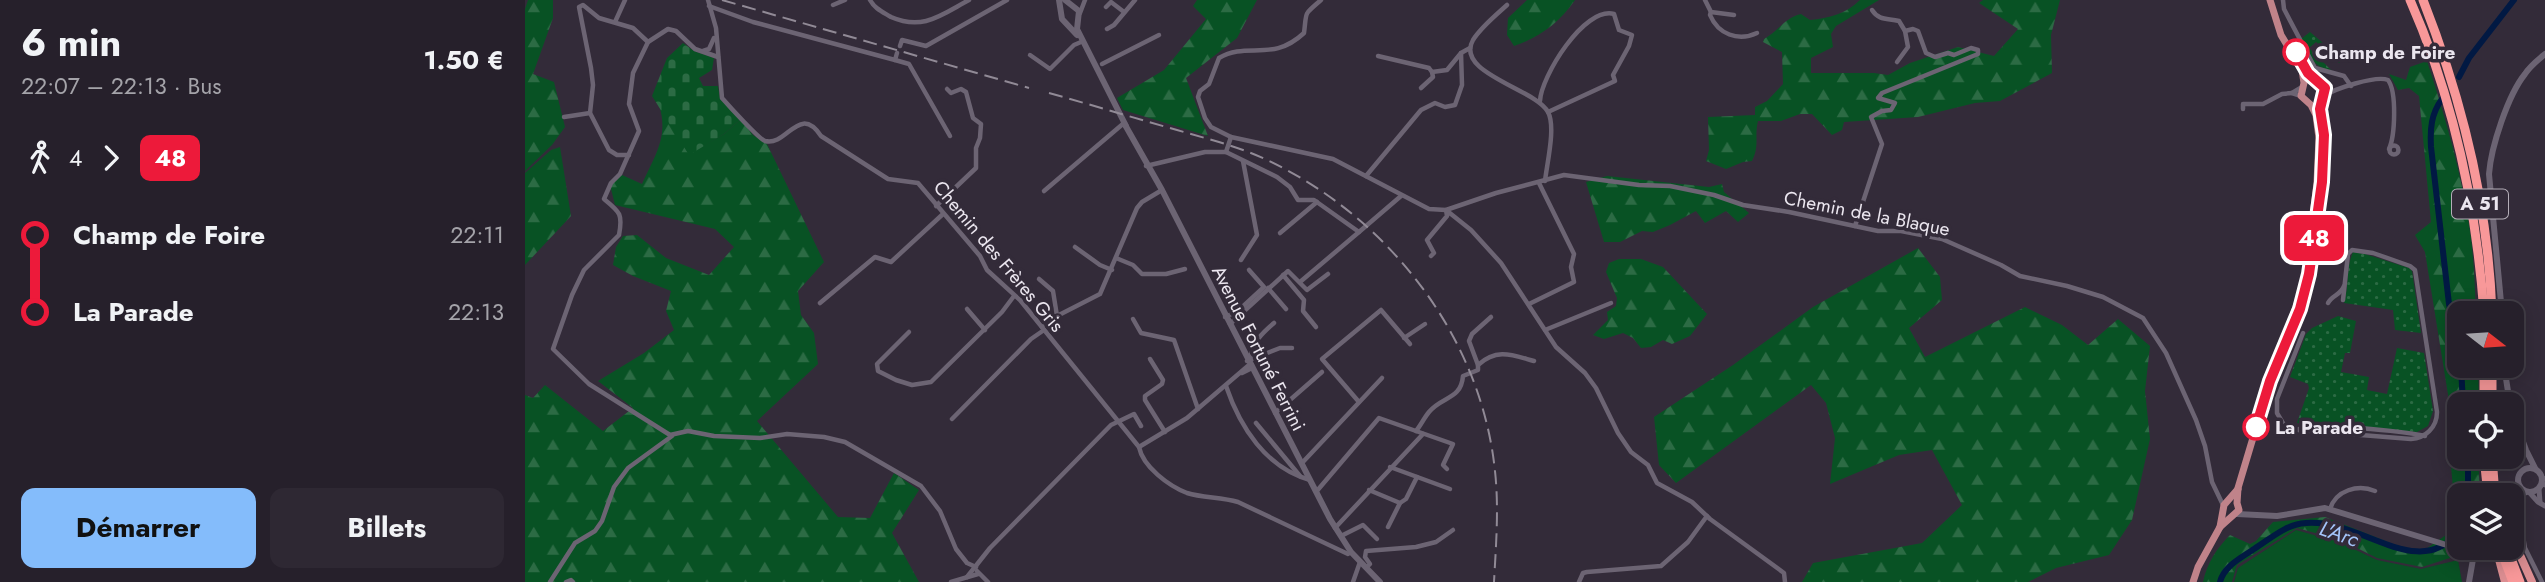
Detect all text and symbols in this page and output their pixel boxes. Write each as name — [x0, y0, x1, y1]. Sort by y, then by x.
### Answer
text: 6 min — [21, 15, 121, 70]
marker: Champ de Foire — [2283, 39, 2309, 65]
place label: Champ de Foire — [2315, 39, 2456, 66]
text: 1.50 € — [424, 41, 504, 79]
text: 22:07 – 22:13 · Bus — [21, 69, 222, 103]
icon: walk — [21, 139, 59, 177]
icon: forward — [92, 139, 130, 177]
text: 48 — [154, 140, 186, 175]
text: 4 — [69, 141, 82, 175]
street label: Chemin des Frères Gris — [927, 175, 1070, 338]
street label: Chemin de la Blaque — [1782, 184, 1952, 243]
road number: A 51 — [2452, 190, 2508, 218]
line badge: 48 — [2283, 215, 2345, 261]
text: Champ de Foire — [73, 216, 265, 254]
text: 22:11 — [450, 218, 504, 252]
text: 48 — [2298, 220, 2330, 255]
street label: Avenue Fortuné Ferrini — [1205, 261, 1312, 436]
text: La Parade — [73, 293, 194, 331]
text: 22:13 — [448, 295, 504, 329]
north arrow — [2447, 301, 2523, 378]
map controls — [2447, 301, 2524, 560]
button: locate — [2447, 392, 2524, 469]
marker: La Parade — [2243, 414, 2269, 440]
place label: La Parade — [2275, 414, 2363, 441]
button: layers — [2447, 483, 2524, 560]
button: Démarrer — [21, 488, 256, 568]
button: Billets — [270, 488, 504, 568]
water label: L'Arc — [2315, 513, 2363, 555]

